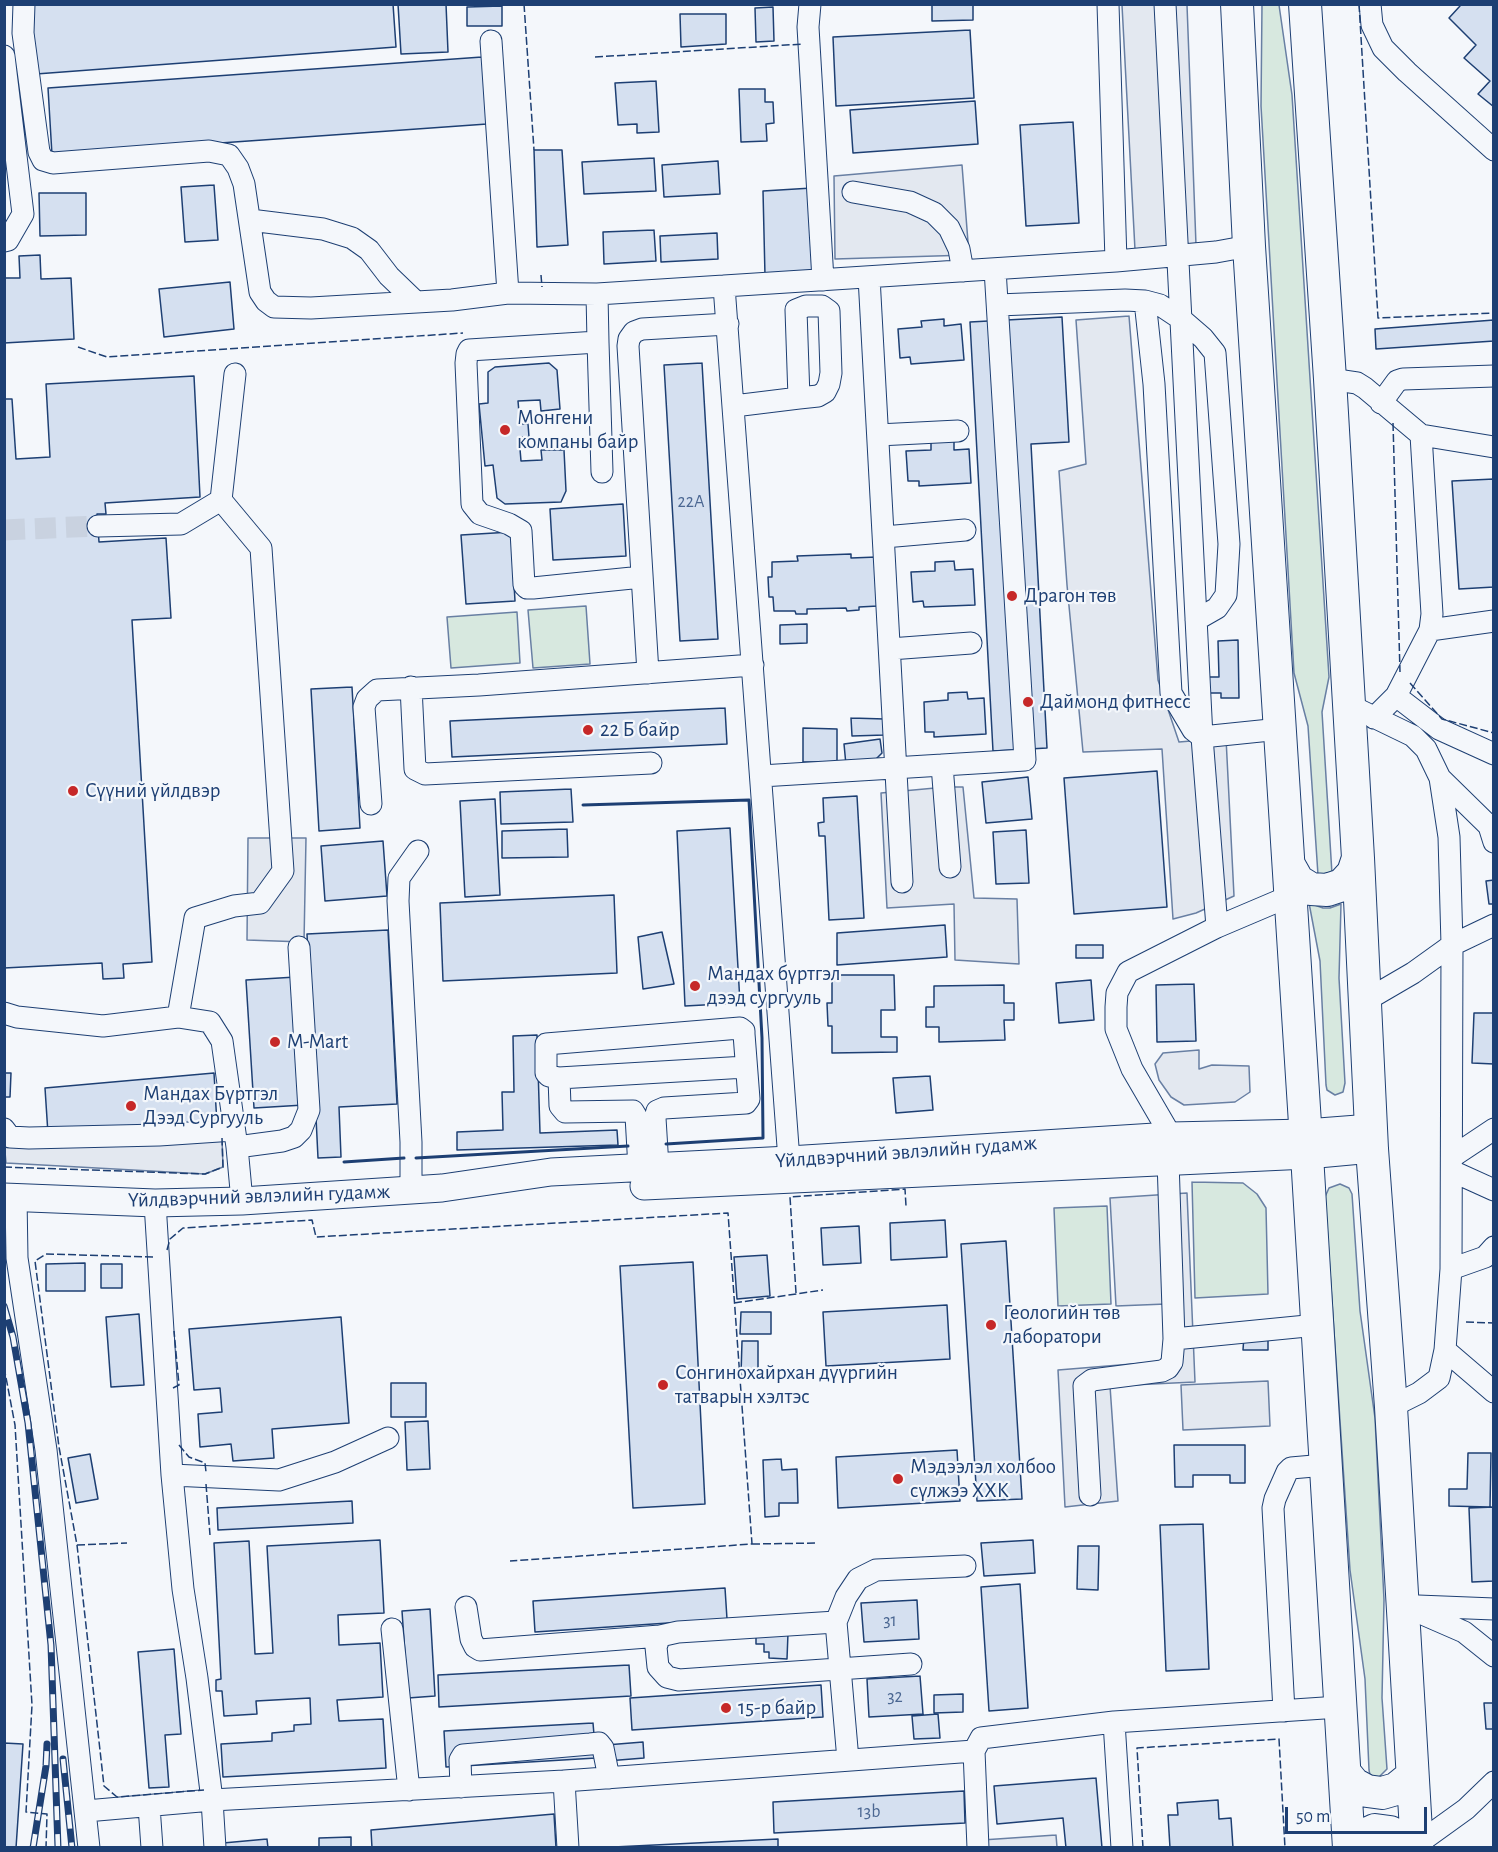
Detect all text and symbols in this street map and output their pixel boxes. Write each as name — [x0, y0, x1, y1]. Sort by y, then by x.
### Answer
place label: Монгени компаны байр — [517, 405, 638, 455]
marker: Монгени компаны байр — [498, 423, 512, 437]
house number: 22А — [678, 491, 704, 513]
place label: Драгон төв — [1024, 583, 1116, 609]
marker: Драгон төв — [1005, 589, 1019, 603]
place label: Даймонд фитнесс — [1040, 689, 1191, 715]
marker: Даймонд фитнесс — [1021, 695, 1035, 709]
place label: 22 Б байр — [600, 717, 680, 743]
marker: 22 Б байр — [581, 723, 595, 737]
place label: Сүүний үйлдвэр — [85, 778, 221, 804]
marker: Сүүний үйлдвэр — [66, 784, 80, 798]
place label: Мандах бүртгэл дээд сургууль — [707, 961, 841, 1011]
marker: Мандах бүртгэл дээд сургууль — [688, 979, 702, 993]
place label: M-Mart — [287, 1029, 348, 1055]
marker: M-Mart — [268, 1035, 282, 1049]
place label: Мандах Бүртгэл Дээд Сургууль — [143, 1081, 278, 1131]
marker: Мандах Бүртгэл Дээд Сургууль — [124, 1099, 138, 1113]
street label: Үйлдвэрчний эвлэлийн гудамж — [774, 1130, 1038, 1174]
street label: Үйлдвэрчний эвлэлийн гудамж — [128, 1179, 390, 1213]
place label: Геологийн төв лаборатори — [1003, 1300, 1120, 1350]
marker: Геологийн төв лаборатори — [984, 1318, 998, 1332]
place label: Сонгинохайрхан дүүргийн татварын хэлтэс — [675, 1360, 898, 1410]
marker: Сонгинохайрхан дүүргийн татварын хэлтэс — [656, 1378, 670, 1392]
place label: Мэдээлэл холбоо сүлжээ ХХК — [910, 1454, 1056, 1504]
marker: Мэдээлэл холбоо сүлжээ ХХК — [891, 1472, 905, 1486]
house number: 31 — [883, 1610, 897, 1632]
house number: 32 — [887, 1686, 903, 1708]
place label: 15-р байр — [738, 1695, 816, 1721]
marker: 15-р байр — [719, 1701, 733, 1715]
scale bar — [1288, 1795, 1430, 1833]
house number: 13b — [858, 1801, 880, 1823]
text: 50 m — [1296, 1808, 1330, 1826]

